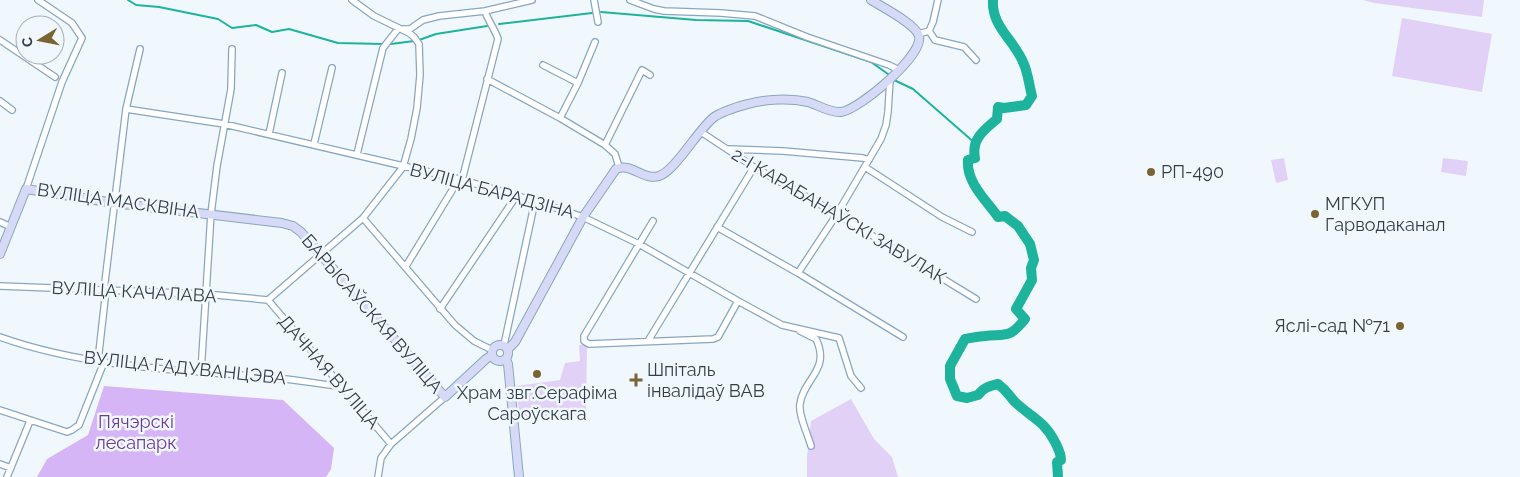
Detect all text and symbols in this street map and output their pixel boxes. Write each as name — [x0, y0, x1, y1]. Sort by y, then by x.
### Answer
north arrow — [15, 15, 65, 65]
text: С — [18, 36, 36, 48]
street label: 2-І КАРАБАНАЎСКІ ЗАВУЛАК — [728, 143, 950, 288]
street label: ВУЛІЦА БАРАДЗІНА — [408, 158, 577, 223]
place label: РП-490 — [1161, 161, 1224, 182]
marker: РП-490 — [1145, 166, 1157, 178]
street label: ВУЛІЦА МАСКВІНА — [36, 179, 200, 222]
place label: МГКУП Гарводаканал — [1325, 193, 1445, 235]
marker: МГКУП Гарводаканал — [1309, 208, 1321, 220]
street label: БАРЫСАЎСКАЯ ВУЛІЦА — [298, 230, 447, 397]
street label: ВУЛІЦА КАЧАЛАВА — [51, 277, 217, 306]
street label: ДАЧНАЯ ВУЛІЦА — [274, 311, 384, 433]
place label: Яслі-сад №71 — [1274, 315, 1390, 336]
marker: Яслі-сад №71 — [1394, 320, 1406, 332]
street label: ВУЛІЦА ГАДУВАНЦЭВА — [83, 346, 287, 389]
place label: Шпіталь інвалідаў ВАВ — [647, 359, 765, 401]
marker: Храм звг.Серафіма Сароўскага — [531, 368, 543, 380]
marker: Шпіталь інвалідаў ВАВ — [629, 373, 643, 387]
place label: Храм звг.Серафіма Сароўскага — [457, 382, 617, 424]
park label: Пячэрскі лесапарк — [96, 411, 177, 453]

